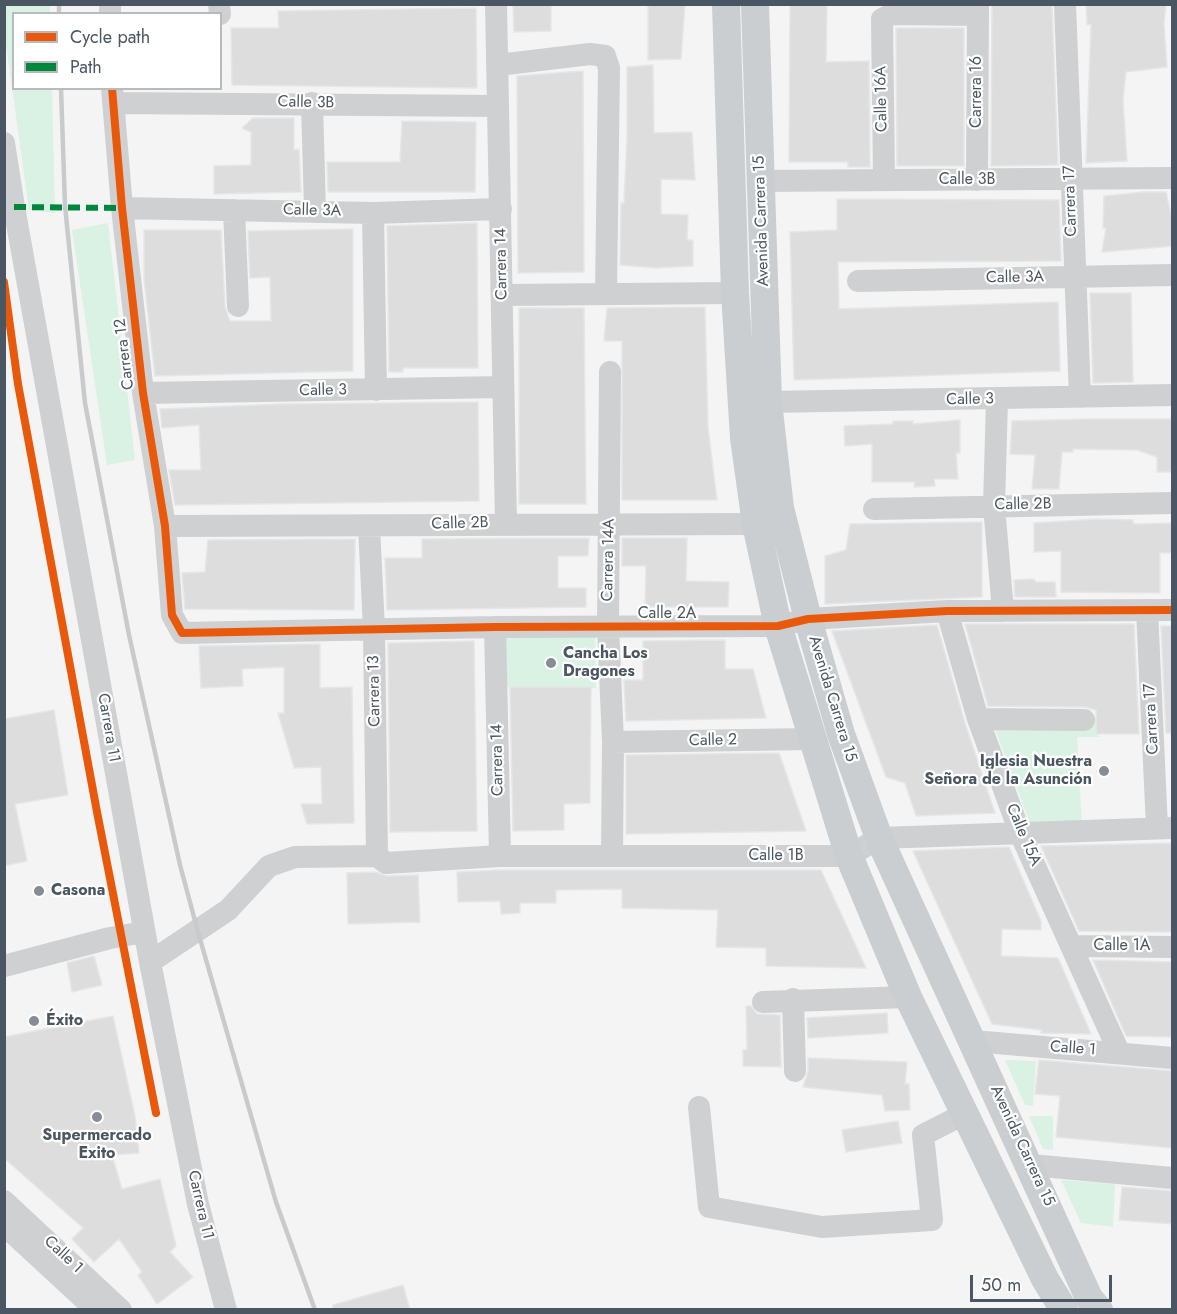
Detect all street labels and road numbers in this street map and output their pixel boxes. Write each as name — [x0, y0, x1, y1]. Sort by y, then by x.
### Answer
street label: Carrera 16 — [967, 56, 987, 128]
street label: Calle 16A — [872, 66, 892, 132]
street label: Calle 3B — [277, 93, 335, 113]
street label: Avenida Carrera 15 — [750, 155, 774, 287]
street label: Carrera 17 — [1060, 165, 1082, 237]
street label: Calle 3B — [939, 170, 995, 190]
street label: Calle 3A — [283, 201, 341, 221]
street label: Carrera 14 — [492, 228, 512, 300]
street label: Calle 3A — [986, 268, 1044, 288]
street label: Carrera 12 — [111, 317, 139, 391]
street label: Calle 3 — [299, 381, 347, 401]
street label: Calle 3 — [946, 390, 994, 410]
street label: Calle 2B — [994, 495, 1052, 515]
street label: Calle 2B — [431, 513, 489, 535]
street label: Carrera 14A — [599, 518, 619, 602]
street label: Calle 2A — [638, 604, 696, 624]
street label: Avenida Carrera 15 — [804, 634, 860, 764]
street label: Carrera 13 — [365, 655, 385, 727]
street label: Carrera 17 — [1141, 683, 1163, 755]
street label: Carrera 11 — [92, 692, 124, 764]
street label: Carrera 14 — [488, 724, 508, 796]
street label: Calle 2 — [689, 731, 737, 751]
street label: Calle 15A — [1001, 801, 1045, 869]
street label: Calle 1B — [748, 846, 804, 866]
street label: Calle 1A — [1094, 936, 1150, 956]
street label: Calle 1 — [1049, 1038, 1097, 1060]
street label: Avenida Carrera 15 — [986, 1083, 1058, 1209]
street label: Carrera 11 — [183, 1169, 217, 1241]
street label: Calle 1 — [40, 1232, 86, 1278]

